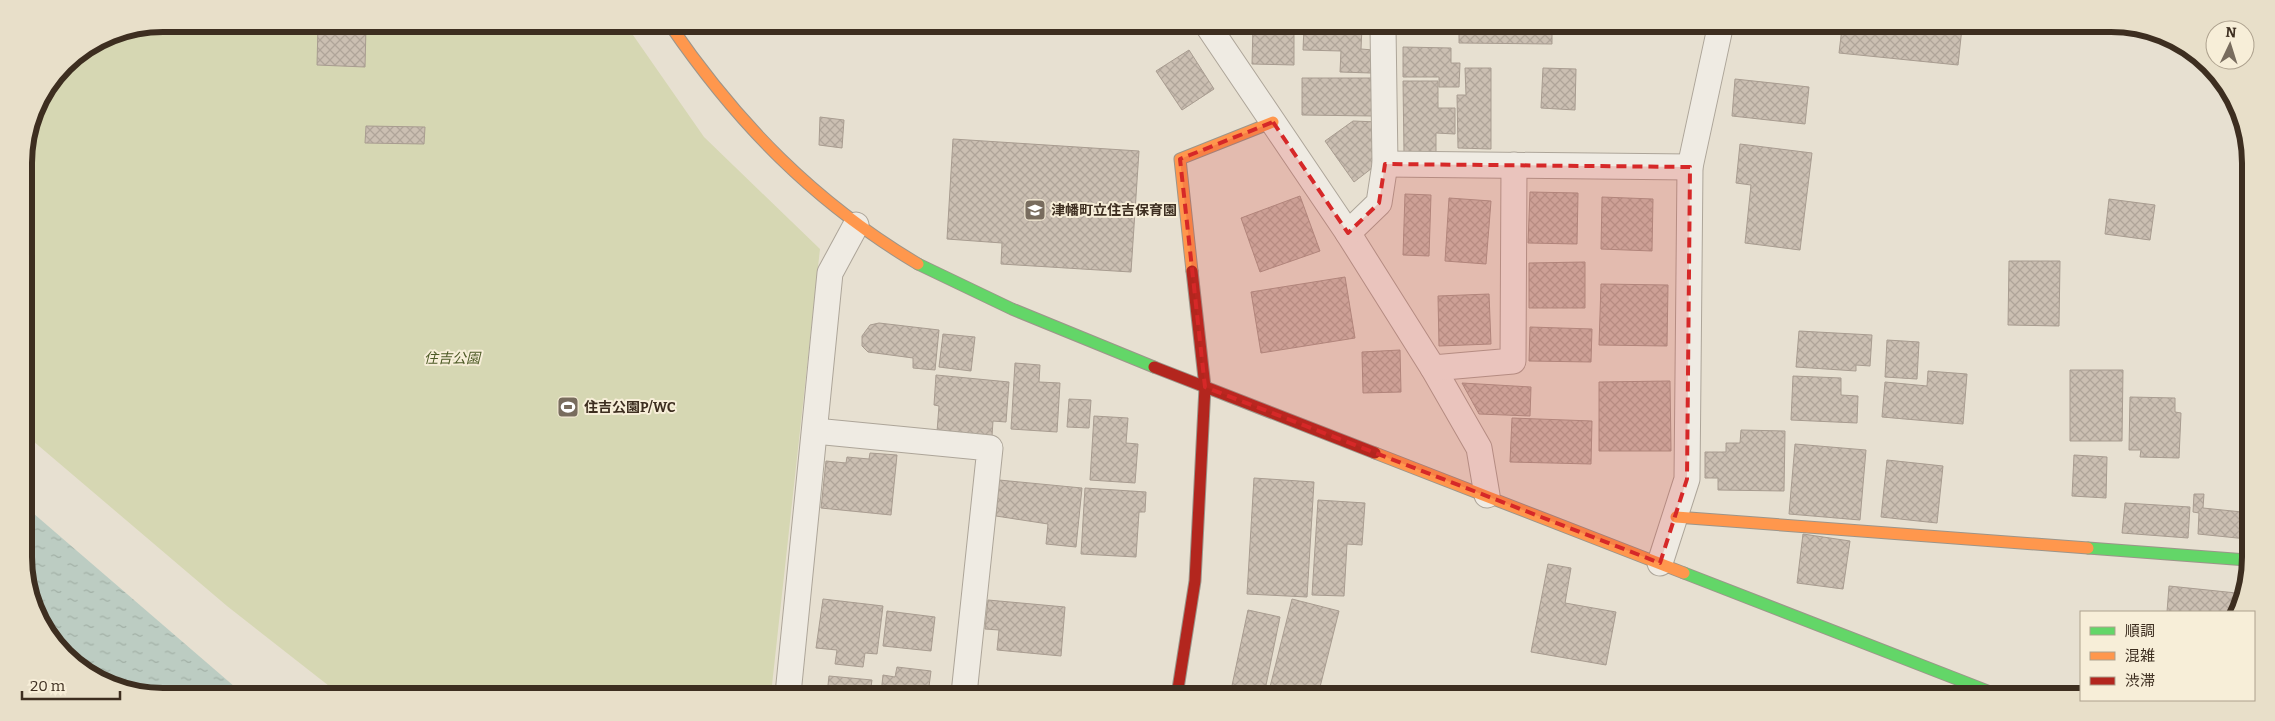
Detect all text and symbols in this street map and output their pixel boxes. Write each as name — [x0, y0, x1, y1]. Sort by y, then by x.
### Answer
north arrow — [2205, 20, 2255, 70]
text: N — [2225, 24, 2237, 41]
school or university icon: 津幡町立住吉保育園 — [1023, 198, 1047, 222]
place label: 津幡町立住吉保育園 — [1051, 202, 1177, 219]
park label: 住吉公園 — [424, 350, 482, 367]
sports icon: 住吉公園P/WC — [556, 395, 580, 419]
place label: 住吉公園P/WC — [584, 399, 676, 416]
legend — [2080, 611, 2255, 701]
text: 順調 — [2125, 622, 2155, 640]
text: 混雑 — [2125, 647, 2155, 665]
scale bar — [22, 668, 120, 700]
text: 渋滞 — [2125, 672, 2155, 690]
text: 20 m — [30, 677, 66, 695]

